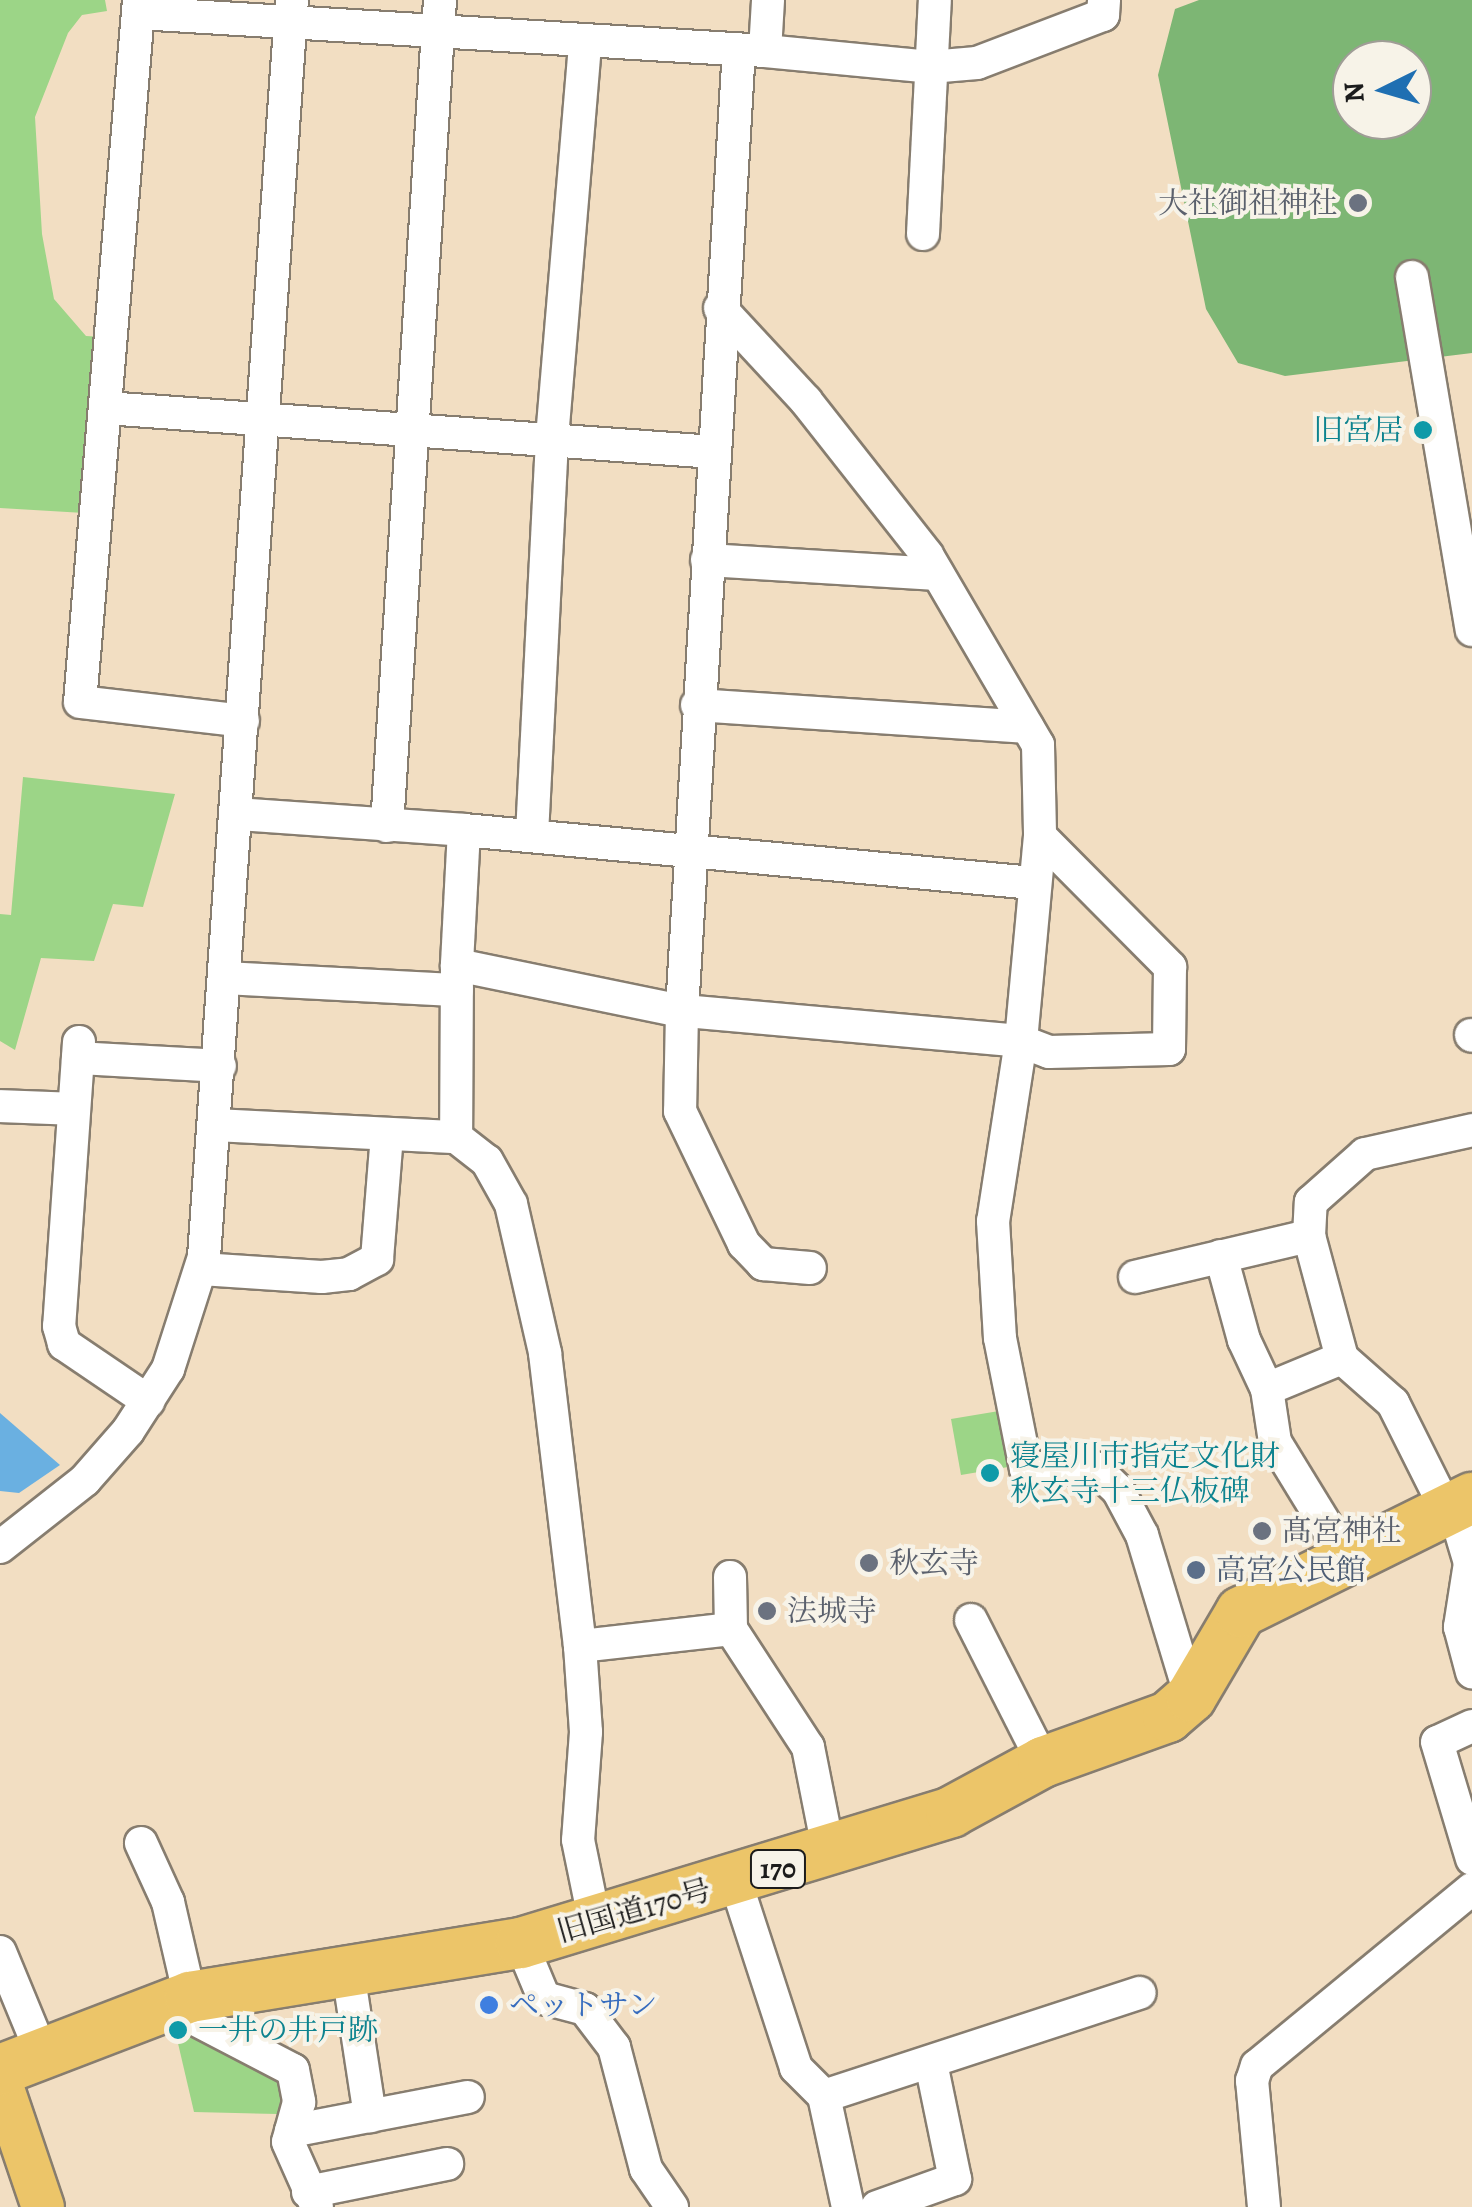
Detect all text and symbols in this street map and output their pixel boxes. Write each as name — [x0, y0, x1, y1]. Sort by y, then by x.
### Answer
north arrow — [1332, 40, 1432, 140]
text: N — [1334, 81, 1374, 104]
place label: 大社御祖神社 — [1158, 185, 1338, 221]
marker: 大社御祖神社 — [1347, 192, 1369, 214]
place label: 旧宮居 — [1313, 412, 1403, 448]
marker: 旧宮居 — [1412, 419, 1434, 441]
place label: 寝屋川市指定文化財 秋玄寺十三仏板碑 — [1010, 1438, 1280, 1508]
marker: 寝屋川市指定文化財 秋玄寺十三仏板碑 — [979, 1462, 1001, 1484]
place label: 髙宮神社 — [1282, 1513, 1402, 1549]
marker: 髙宮神社 — [1251, 1520, 1273, 1542]
place label: 秋玄寺 — [889, 1545, 979, 1581]
marker: 秋玄寺 — [858, 1552, 880, 1574]
place label: 高宮公民館 — [1216, 1552, 1366, 1588]
marker: 高宮公民館 — [1185, 1559, 1207, 1581]
place label: 法城寺 — [787, 1593, 877, 1629]
marker: 法城寺 — [756, 1600, 778, 1622]
road number: 170 — [748, 1846, 808, 1892]
street label: 旧国道170号 — [553, 1872, 715, 1950]
place label: ペットサン — [509, 1987, 659, 2023]
marker: ペットサン — [478, 1994, 500, 2016]
place label: 一井の井戸跡 — [198, 2012, 378, 2048]
marker: 一井の井戸跡 — [167, 2019, 189, 2041]

